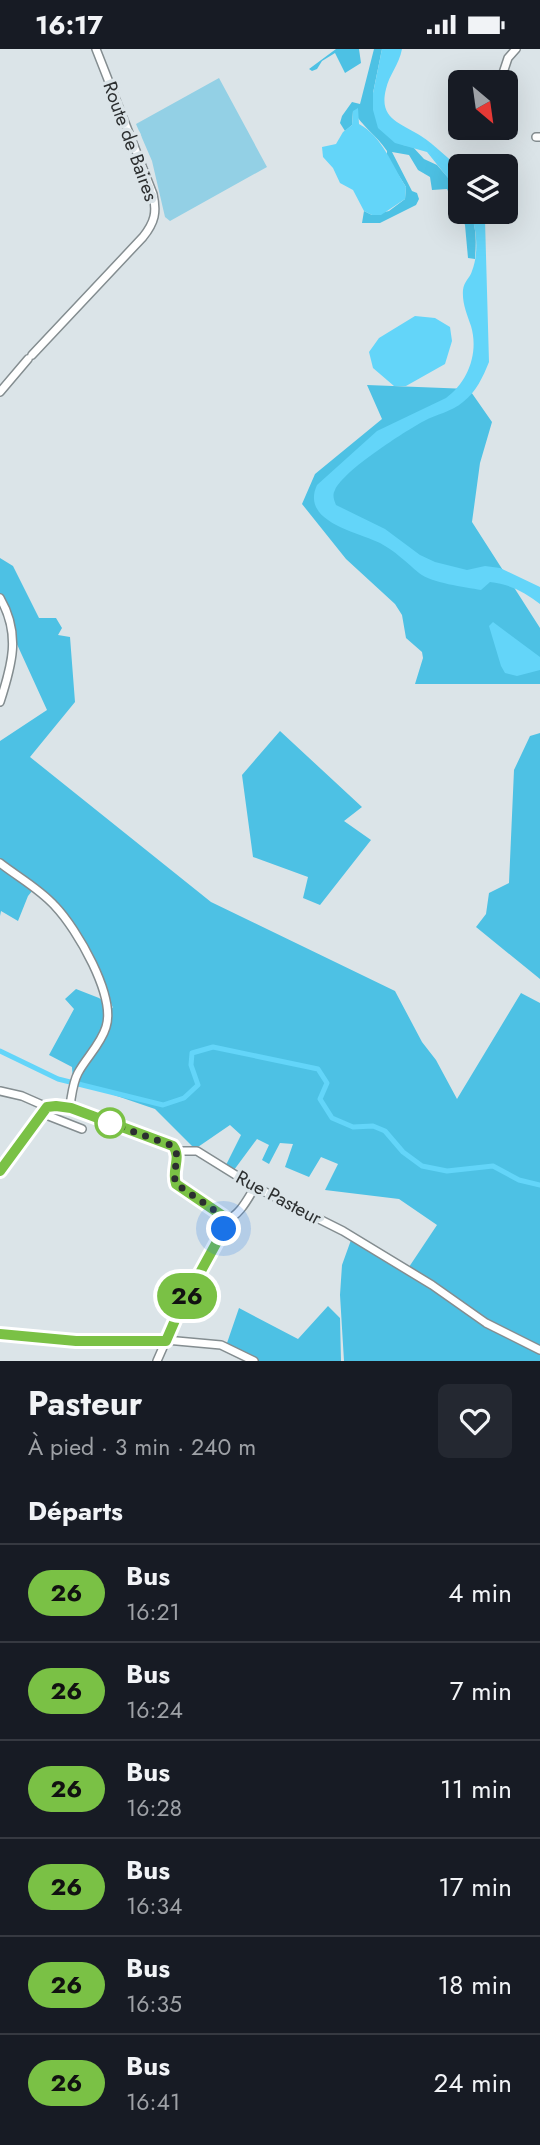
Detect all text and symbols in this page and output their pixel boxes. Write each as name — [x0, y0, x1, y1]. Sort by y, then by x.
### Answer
text: 16:17 — [35, 6, 103, 44]
north arrow — [448, 70, 518, 140]
map controls — [448, 70, 518, 224]
street label: Route de Baires — [96, 77, 165, 205]
button: layers — [448, 154, 518, 224]
unlabelled marker — [95, 1108, 125, 1138]
street label: Rue Pasteur — [231, 1164, 327, 1232]
your location — [206, 1211, 241, 1246]
line badge: 26 — [156, 1273, 218, 1319]
text: 26 — [171, 1278, 203, 1313]
text: Pasteur — [28, 1380, 142, 1427]
button: heart — [438, 1384, 512, 1458]
text: À pied · 3 min · 240 m — [28, 1430, 256, 1464]
text: Départs — [28, 1492, 123, 1530]
text: Bus — [126, 1557, 170, 1595]
text: 4 min — [448, 1574, 512, 1612]
text: 26 — [51, 1575, 82, 1610]
text: 16:21 — [126, 1595, 180, 1629]
text: Bus — [126, 1655, 170, 1693]
text: 7 min — [450, 1672, 512, 1710]
text: 26 — [51, 1673, 82, 1708]
text: 16:24 — [126, 1693, 183, 1727]
text: Bus — [126, 1753, 170, 1791]
text: 11 min — [440, 1770, 512, 1808]
text: 26 — [51, 1771, 82, 1806]
text: 16:28 — [126, 1791, 182, 1825]
text: Bus — [126, 1851, 170, 1889]
text: 17 min — [438, 1868, 512, 1906]
text: 26 — [51, 1869, 82, 1904]
text: 16:34 — [126, 1889, 182, 1923]
text: Bus — [126, 1949, 170, 1987]
text: 18 min — [438, 1966, 512, 2004]
text: 26 — [51, 1967, 82, 2002]
text: 16:35 — [126, 1987, 182, 2021]
text: Bus — [126, 2047, 170, 2085]
text: 24 min — [434, 2064, 512, 2102]
text: 26 — [51, 2065, 82, 2100]
text: 16:41 — [126, 2085, 180, 2119]

